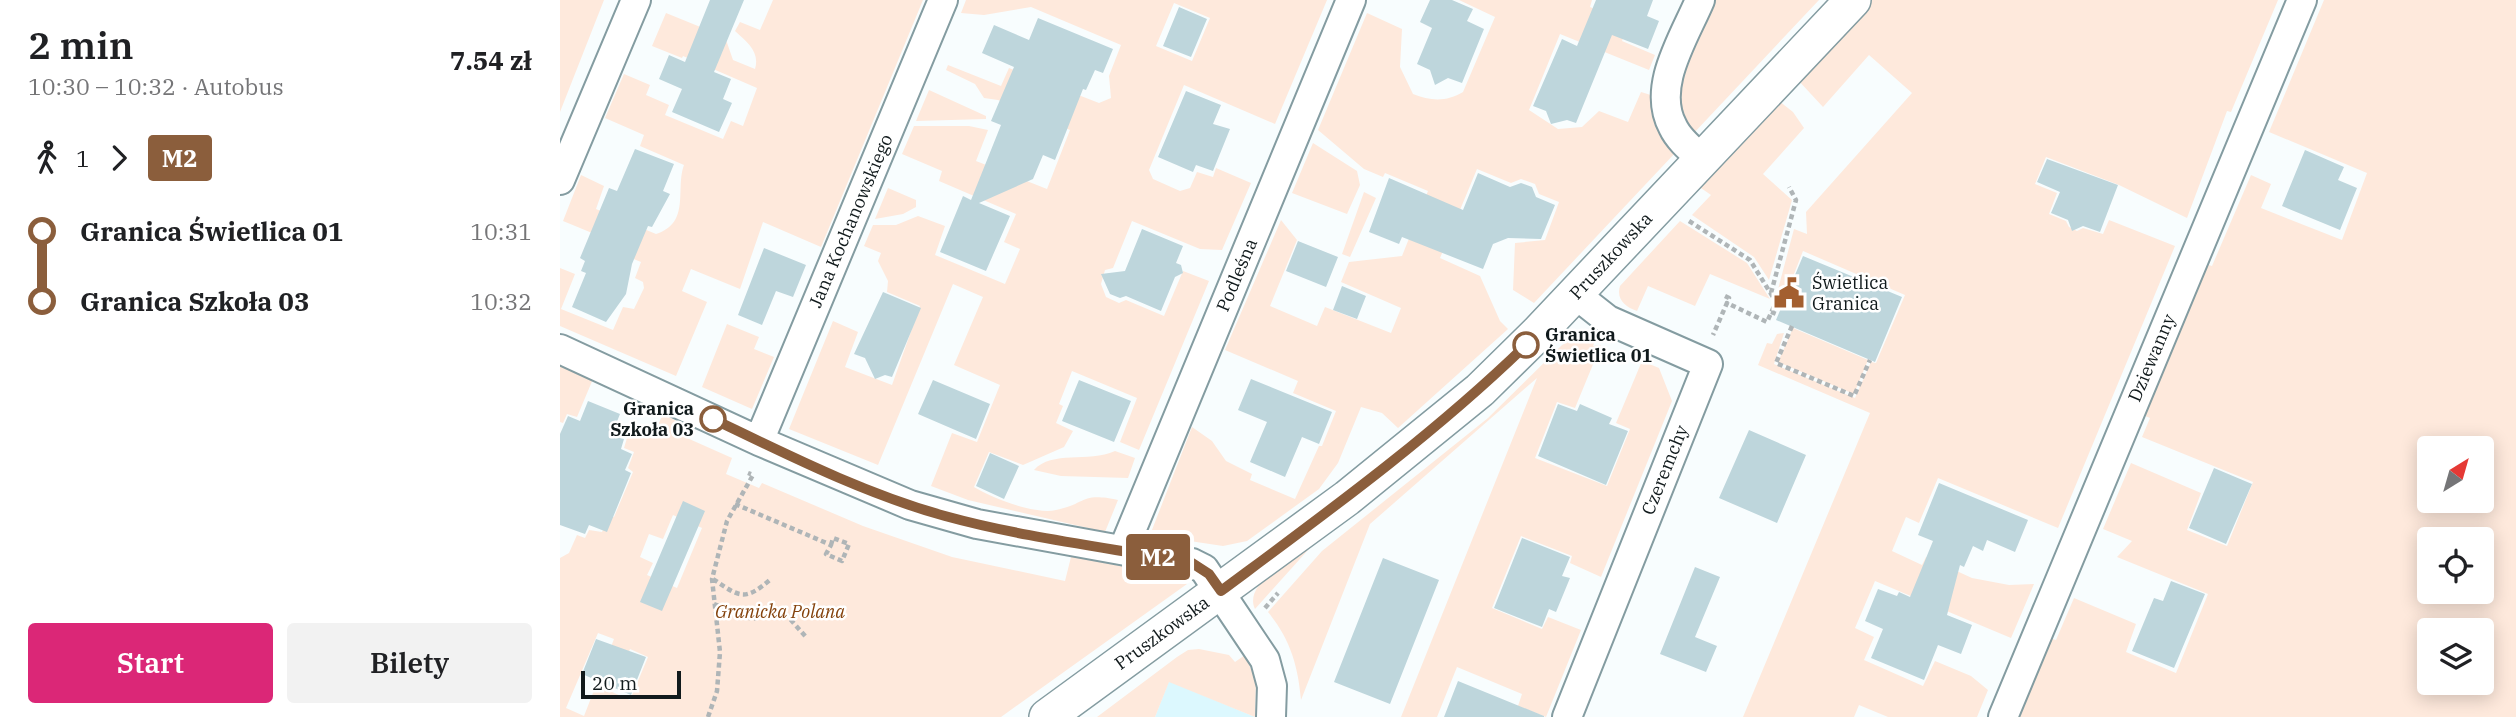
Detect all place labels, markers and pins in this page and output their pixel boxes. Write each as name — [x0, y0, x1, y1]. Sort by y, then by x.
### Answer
place label: Świetlica Granica — [1812, 271, 1889, 315]
public building icon: Świetlica Granica — [1772, 276, 1806, 310]
place label: Granica Świetlica 01 — [1545, 323, 1653, 367]
marker: Granica Świetlica 01 — [1513, 332, 1539, 358]
place label: Granica Szkoła 03 — [610, 397, 694, 441]
marker: Granica Szkoła 03 — [700, 406, 726, 432]

